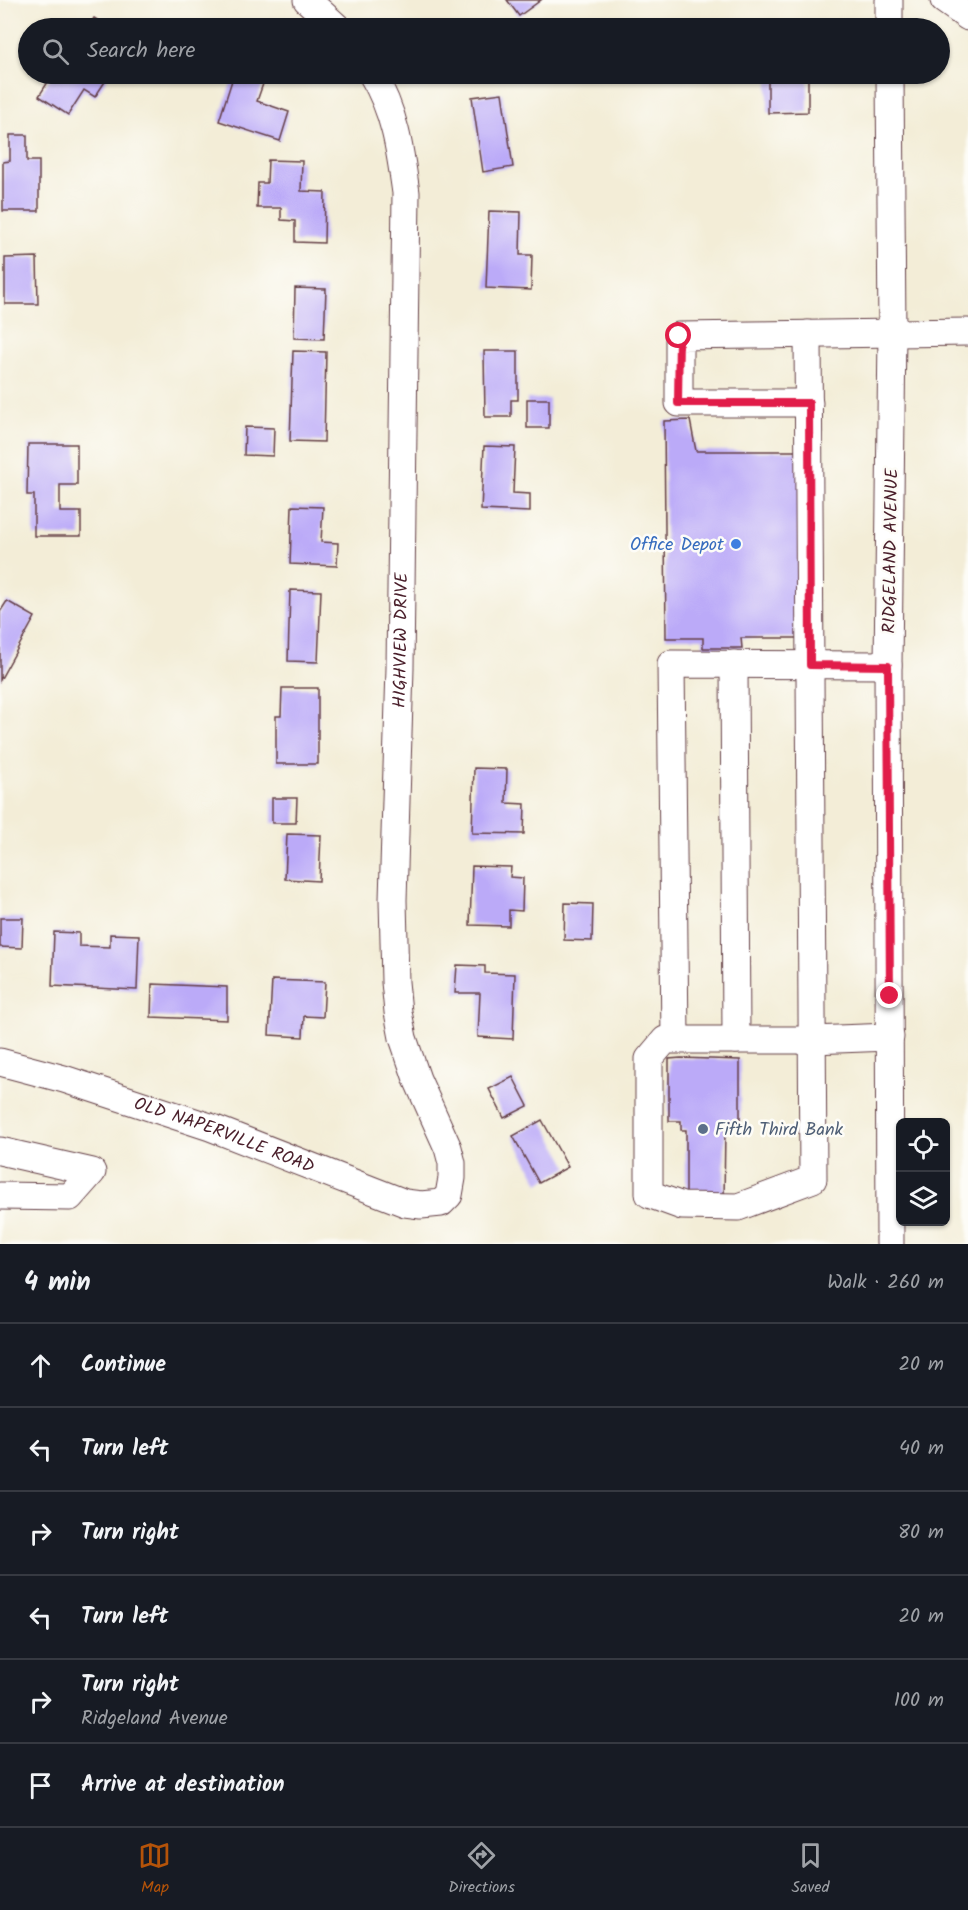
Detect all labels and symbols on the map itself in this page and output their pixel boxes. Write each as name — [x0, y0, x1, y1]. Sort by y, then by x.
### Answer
route start — [665, 322, 691, 348]
street label: RIDGELAND AVENUE — [876, 468, 907, 634]
place label: Office Depot — [630, 531, 725, 560]
marker: Office Depot — [729, 537, 743, 551]
street label: HIGHVIEW DRIVE — [386, 572, 417, 708]
route end — [876, 982, 902, 1008]
street label: OLD NAPERVILLE ROAD — [130, 1090, 319, 1182]
place label: Fifth Third Bank — [715, 1116, 844, 1145]
marker: Fifth Third Bank — [696, 1122, 710, 1136]

